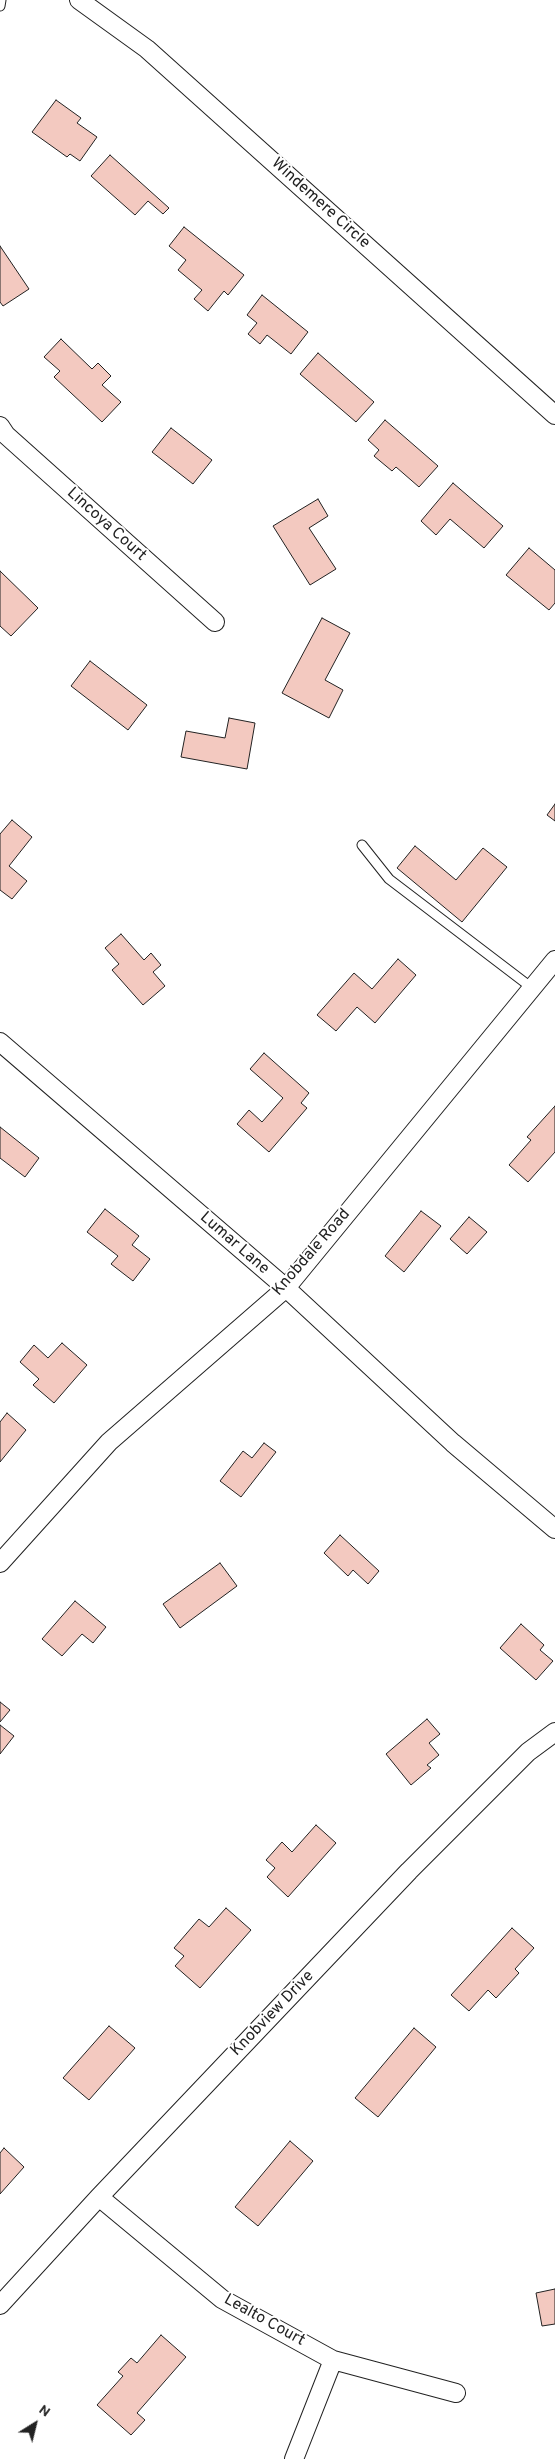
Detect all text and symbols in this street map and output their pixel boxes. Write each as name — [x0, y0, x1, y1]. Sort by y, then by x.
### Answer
street label: Windemere Circle — [267, 155, 373, 253]
street label: Lincoya Court — [62, 484, 150, 566]
street label: Knobdale Road — [269, 1206, 355, 1300]
street label: Lumar Lane — [195, 1209, 273, 1279]
street label: Knobview Drive — [227, 1967, 319, 2061]
street label: Lealto Court — [220, 2291, 308, 2351]
north arrow — [10, 2399, 60, 2449]
text: N — [35, 2402, 53, 2421]

